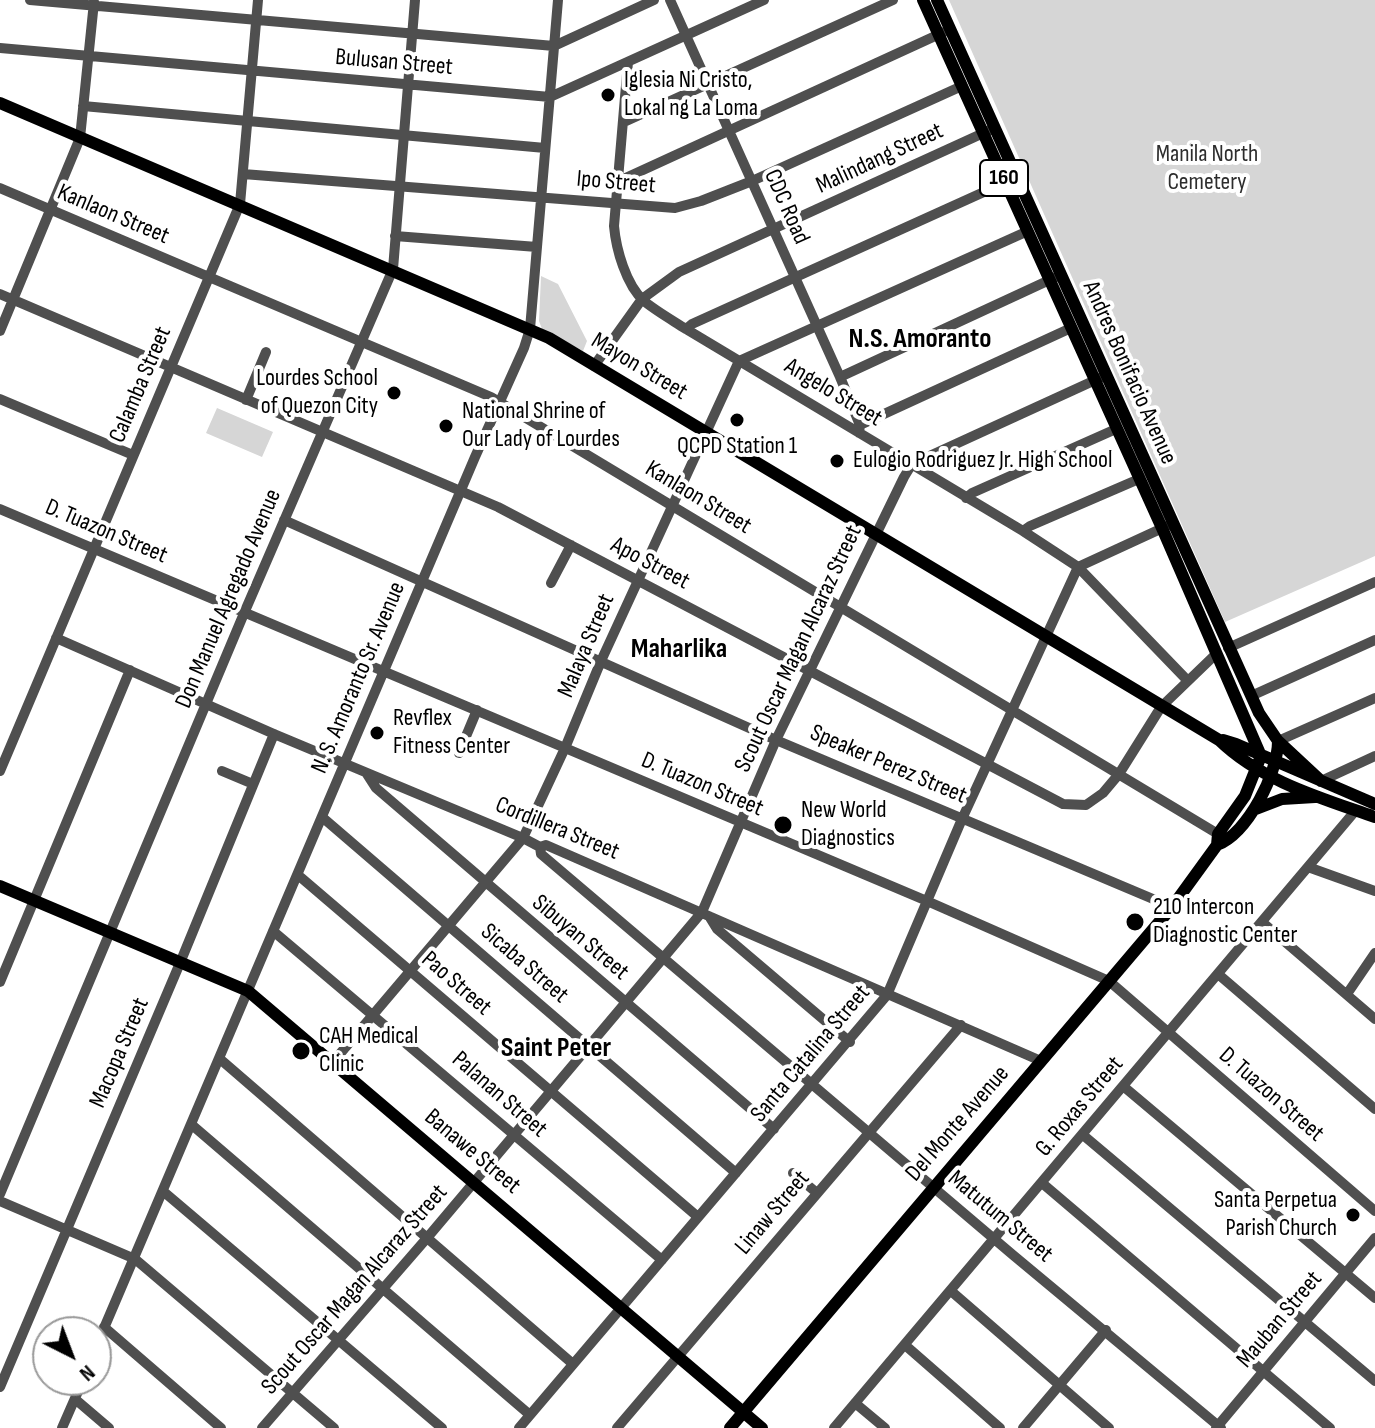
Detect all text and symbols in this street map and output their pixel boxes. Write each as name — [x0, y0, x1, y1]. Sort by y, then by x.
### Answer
street label: Bulusan Street — [334, 44, 454, 82]
place label: Iglesia Ni Cristo, Lokal ng La Loma — [624, 67, 758, 123]
marker: Iglesia Ni Cristo, Lokal ng La Loma — [599, 86, 617, 104]
street label: Malindang Street — [812, 117, 948, 201]
park label: Manila North Cemetery — [1156, 141, 1258, 197]
road number: 160 — [980, 160, 1028, 196]
street label: Ipo Street — [575, 165, 657, 201]
street label: CDC Road — [757, 165, 815, 249]
street label: Kanlaon Street — [53, 179, 173, 251]
street label: Andres Bonifacio Avenue — [1076, 277, 1182, 469]
street label: Calamba Street — [104, 323, 178, 447]
district label: N.S. Amoranto — [849, 323, 991, 357]
street label: Mayon Street — [586, 327, 692, 407]
street label: Angelo Street — [779, 353, 887, 433]
place label: Lourdes School of Quezon City — [256, 365, 378, 421]
marker: Lourdes School of Quezon City — [385, 384, 403, 402]
place label: National Shrine of Our Lady of Lourdes — [462, 398, 620, 454]
marker: QCPD Station 1 — [728, 411, 746, 429]
marker: National Shrine of Our Lady of Lourdes — [437, 417, 455, 435]
place label: QCPD Station 1 — [677, 433, 797, 461]
place label: Eulogio Rodriguez Jr. High School — [853, 447, 1113, 475]
marker: Eulogio Rodriguez Jr. High School — [828, 452, 846, 470]
street label: Kanlaon Street — [640, 455, 756, 541]
street label: Don Manuel Agregado Avenue — [170, 485, 288, 713]
street label: D. Tuazon Street — [41, 493, 171, 571]
street label: Scout Oscar Magan Alcaraz Street — [729, 521, 869, 777]
street label: Apo Street — [606, 531, 694, 597]
street label: N. S. Amoranto Sr. Avenue — [306, 578, 412, 778]
street label: Malaya Street — [552, 590, 622, 702]
district label: Maharlika — [631, 633, 727, 667]
place label: Revflex Fitness Center — [393, 705, 510, 761]
street label: Speaker Perez Street — [805, 719, 971, 811]
marker: Revflex Fitness Center — [368, 724, 386, 742]
street label: D. Tuazon Street — [637, 746, 767, 824]
street label: Cordillera Street — [491, 791, 623, 867]
place label: New World Diagnostics — [801, 797, 895, 853]
marker: New World Diagnostics — [772, 814, 794, 836]
street label: Sibuyan Street — [526, 889, 634, 987]
place label: 210 Intercon Diagnostic Center — [1153, 894, 1297, 950]
marker: 210 Intercon Diagnostic Center — [1124, 911, 1146, 933]
street label: Sicaba Street — [474, 918, 574, 1010]
street label: Pao Street — [415, 946, 497, 1022]
street label: Santa Catalina Street — [745, 979, 877, 1129]
street label: Macopa Street — [84, 994, 156, 1112]
place label: CAH Medical Clinic — [319, 1023, 418, 1079]
district label: Saint Peter — [501, 1032, 611, 1066]
marker: CAH Medical Clinic — [290, 1040, 312, 1062]
street label: D. Tuazon Street — [1213, 1042, 1329, 1148]
street label: Palanan Street — [445, 1046, 553, 1144]
street label: G. Roxas Street — [1030, 1051, 1130, 1163]
street label: Del Monte Avenue — [900, 1060, 1016, 1188]
street label: Banawe Street — [418, 1103, 526, 1201]
street label: Linaw Street — [730, 1165, 816, 1261]
street label: Matutum Street — [942, 1165, 1058, 1269]
street label: Scout Oscar Magan Alcaraz Street — [256, 1179, 454, 1401]
place label: Santa Perpetua Parish Church — [1214, 1187, 1337, 1243]
marker: Santa Perpetua Parish Church — [1344, 1206, 1362, 1224]
street label: Mauban Street — [1231, 1266, 1329, 1374]
north arrow — [32, 1316, 112, 1396]
text: N — [74, 1359, 100, 1387]

